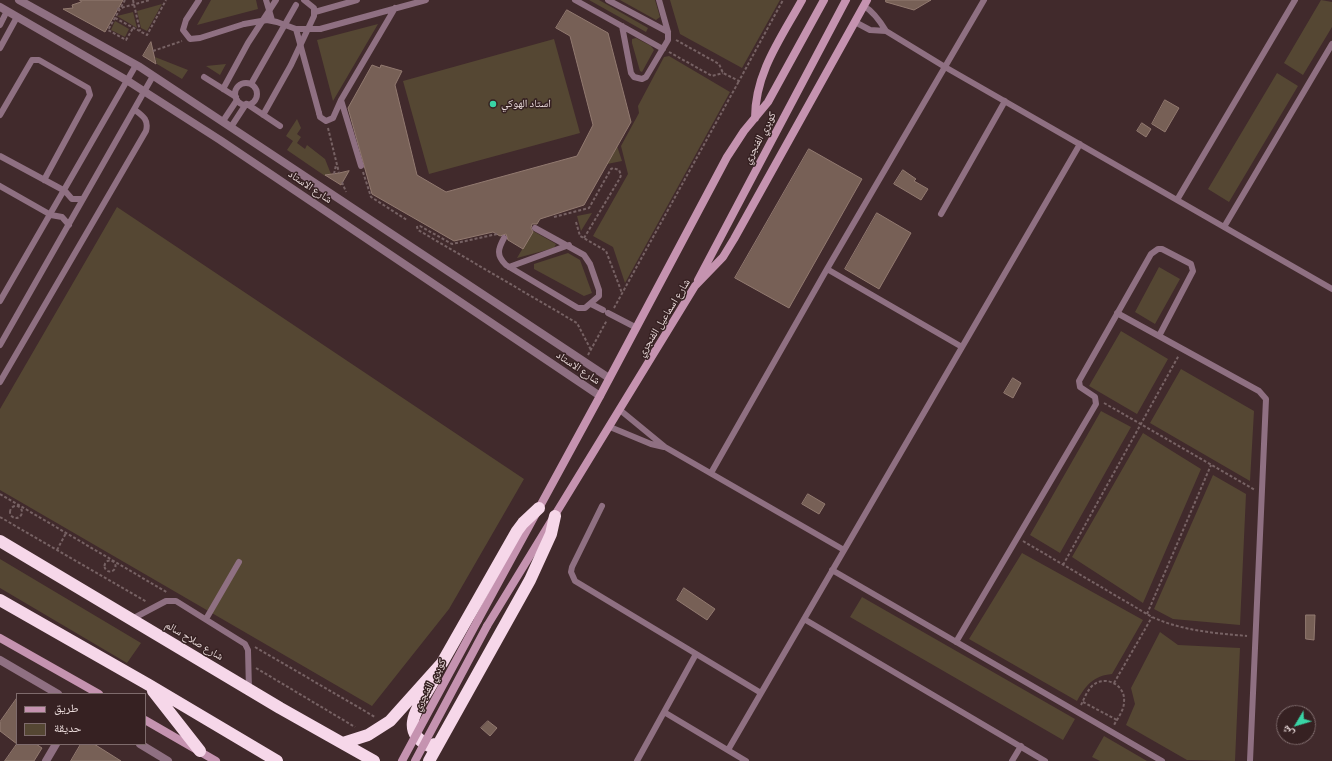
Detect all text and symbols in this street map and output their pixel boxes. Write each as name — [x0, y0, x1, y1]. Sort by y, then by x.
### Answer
place label: استاد الهوكي — [501, 97, 551, 111]
marker: استاد الهوكي — [488, 99, 498, 109]
street label: كوبري الفنجري — [741, 110, 779, 166]
street label: شارع الاستاد — [286, 168, 334, 206]
street label: شارع اسماعيل الفنجري — [635, 277, 693, 359]
street label: شارع الاستاد — [554, 349, 602, 387]
street label: شارع صلاح سالم — [162, 618, 226, 664]
street label: كوبري الفنجري — [411, 657, 449, 713]
legend — [16, 693, 146, 745]
text: طريق — [54, 699, 79, 716]
north arrow — [1276, 705, 1316, 745]
text: حديقة — [54, 719, 82, 736]
text: ش — [1277, 723, 1296, 741]

